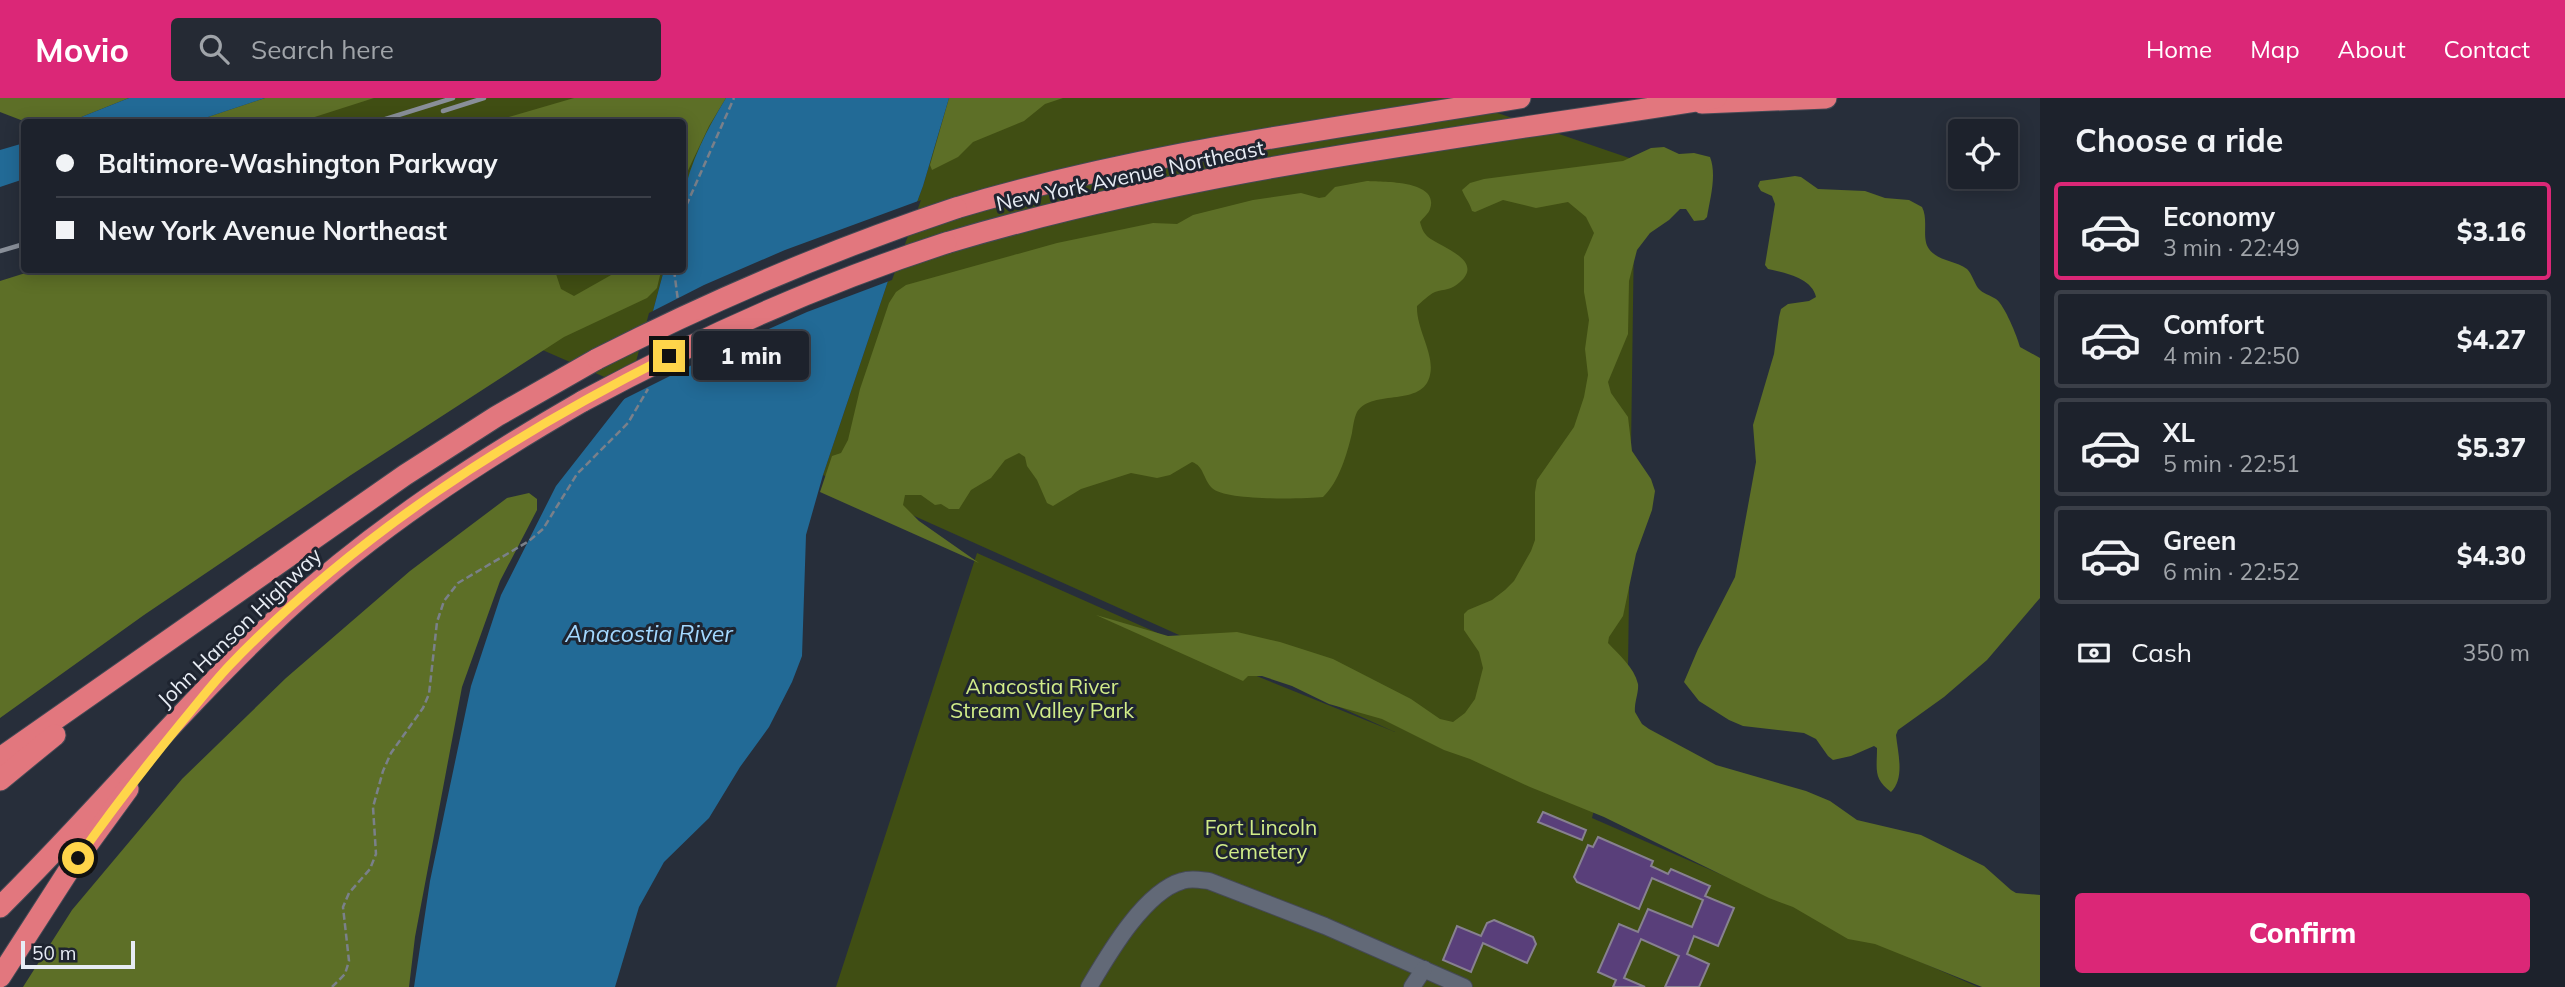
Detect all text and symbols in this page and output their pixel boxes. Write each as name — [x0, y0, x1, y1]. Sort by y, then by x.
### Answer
search box — [171, 18, 661, 81]
text: Movio — [35, 29, 129, 70]
icon: search — [195, 30, 233, 68]
text: Search here — [251, 33, 394, 66]
text: Home — [2146, 34, 2212, 64]
text: Map — [2250, 34, 2300, 64]
text: About — [2338, 34, 2406, 64]
text: Contact — [2444, 34, 2530, 64]
map controls — [1948, 119, 2018, 189]
button: locate — [1948, 119, 2018, 189]
text: Choose a ride — [2075, 120, 2283, 160]
street label: New York Avenue Northeast — [994, 134, 1266, 216]
text: Baltimore-Washington Parkway — [98, 147, 498, 180]
icon: car — [2079, 200, 2142, 263]
text: Economy — [2163, 200, 2275, 233]
text: New York Avenue Northeast — [98, 214, 447, 247]
text: $3.16 — [2457, 215, 2526, 248]
text: 3 min · 22:49 — [2163, 233, 2300, 262]
icon: car — [2079, 308, 2142, 371]
text: Comfort — [2163, 308, 2264, 341]
text: $4.27 — [2457, 323, 2526, 356]
callout: 1 min — [694, 331, 809, 380]
route end — [653, 340, 685, 372]
text: 1 min — [720, 341, 782, 370]
text: 4 min · 22:50 — [2163, 341, 2300, 370]
icon: car — [2079, 416, 2142, 479]
text: XL — [2163, 416, 2195, 449]
text: $5.37 — [2457, 431, 2526, 464]
text: 5 min · 22:51 — [2163, 449, 2300, 478]
icon: car — [2079, 524, 2142, 587]
text: Green — [2163, 524, 2236, 557]
text: $4.30 — [2457, 539, 2526, 572]
street label: John Hanson Highway — [152, 542, 326, 712]
text: 6 min · 22:52 — [2163, 557, 2300, 586]
water label: Anacostia River — [564, 619, 734, 648]
icon: cash — [2075, 634, 2113, 672]
text: Cash — [2131, 636, 2192, 669]
text: 350 m — [2462, 638, 2530, 667]
park label: Anacostia River Stream Valley Park — [950, 673, 1134, 723]
park label: Fort Lincoln Cemetery — [1205, 814, 1317, 864]
route start — [62, 842, 94, 874]
button: Confirm — [2075, 893, 2530, 973]
scale bar — [21, 938, 135, 970]
text: 50 m — [32, 941, 76, 965]

